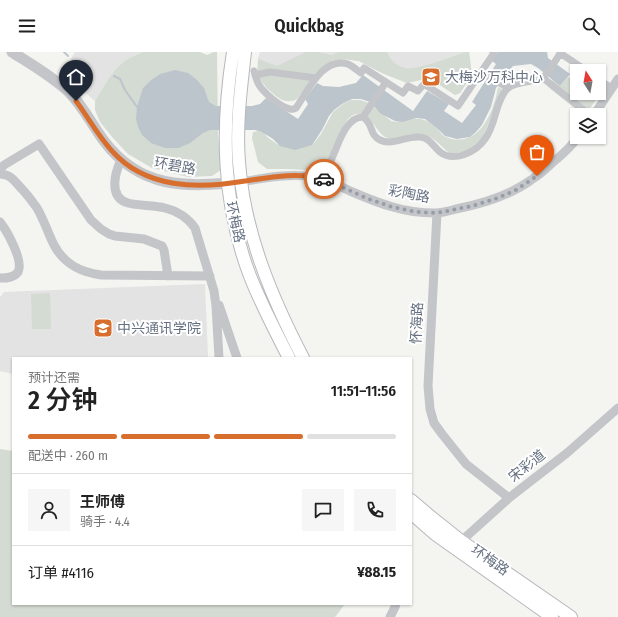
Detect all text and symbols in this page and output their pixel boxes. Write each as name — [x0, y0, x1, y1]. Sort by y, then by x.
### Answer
icon: menu — [16, 15, 38, 37]
text: Quickbag — [274, 15, 344, 37]
icon: search — [580, 15, 602, 37]
pin — [59, 60, 93, 101]
north arrow — [570, 64, 606, 100]
map controls — [570, 64, 606, 144]
icon: home — [65, 66, 87, 88]
school or university icon: 大梅沙万科中心 — [420, 66, 442, 88]
place label: 大梅沙万科中心 — [445, 69, 543, 86]
button: layers — [570, 108, 606, 144]
pin — [520, 135, 554, 176]
icon: bag — [526, 141, 548, 163]
street label: 环碧路 — [153, 154, 197, 178]
courier — [304, 159, 344, 199]
icon: car — [313, 168, 335, 190]
street label: 彩陶路 — [387, 182, 431, 206]
street label: 环梅路 — [222, 200, 248, 244]
street label: 怀海路 — [407, 302, 427, 344]
school or university icon: 中兴通讯学院 — [92, 317, 114, 339]
place label: 中兴通讯学院 — [117, 320, 201, 337]
text: 预计还需 — [28, 370, 80, 385]
text: 11:51–11:56 — [331, 382, 396, 400]
text: 2 分钟 — [28, 385, 98, 416]
street label: 宋彩道 — [505, 446, 549, 486]
text: 配送中 · 260 m — [28, 448, 108, 463]
button: person — [28, 489, 70, 531]
button: chat — [302, 489, 344, 531]
button: phone — [354, 489, 396, 531]
text: 王师傅 — [80, 493, 125, 511]
text: 骑手 · 4.4 — [80, 514, 130, 529]
street label: 环梅路 — [468, 541, 512, 579]
text: ¥88.15 — [357, 563, 396, 581]
text: 订单 #4116 — [28, 564, 94, 582]

